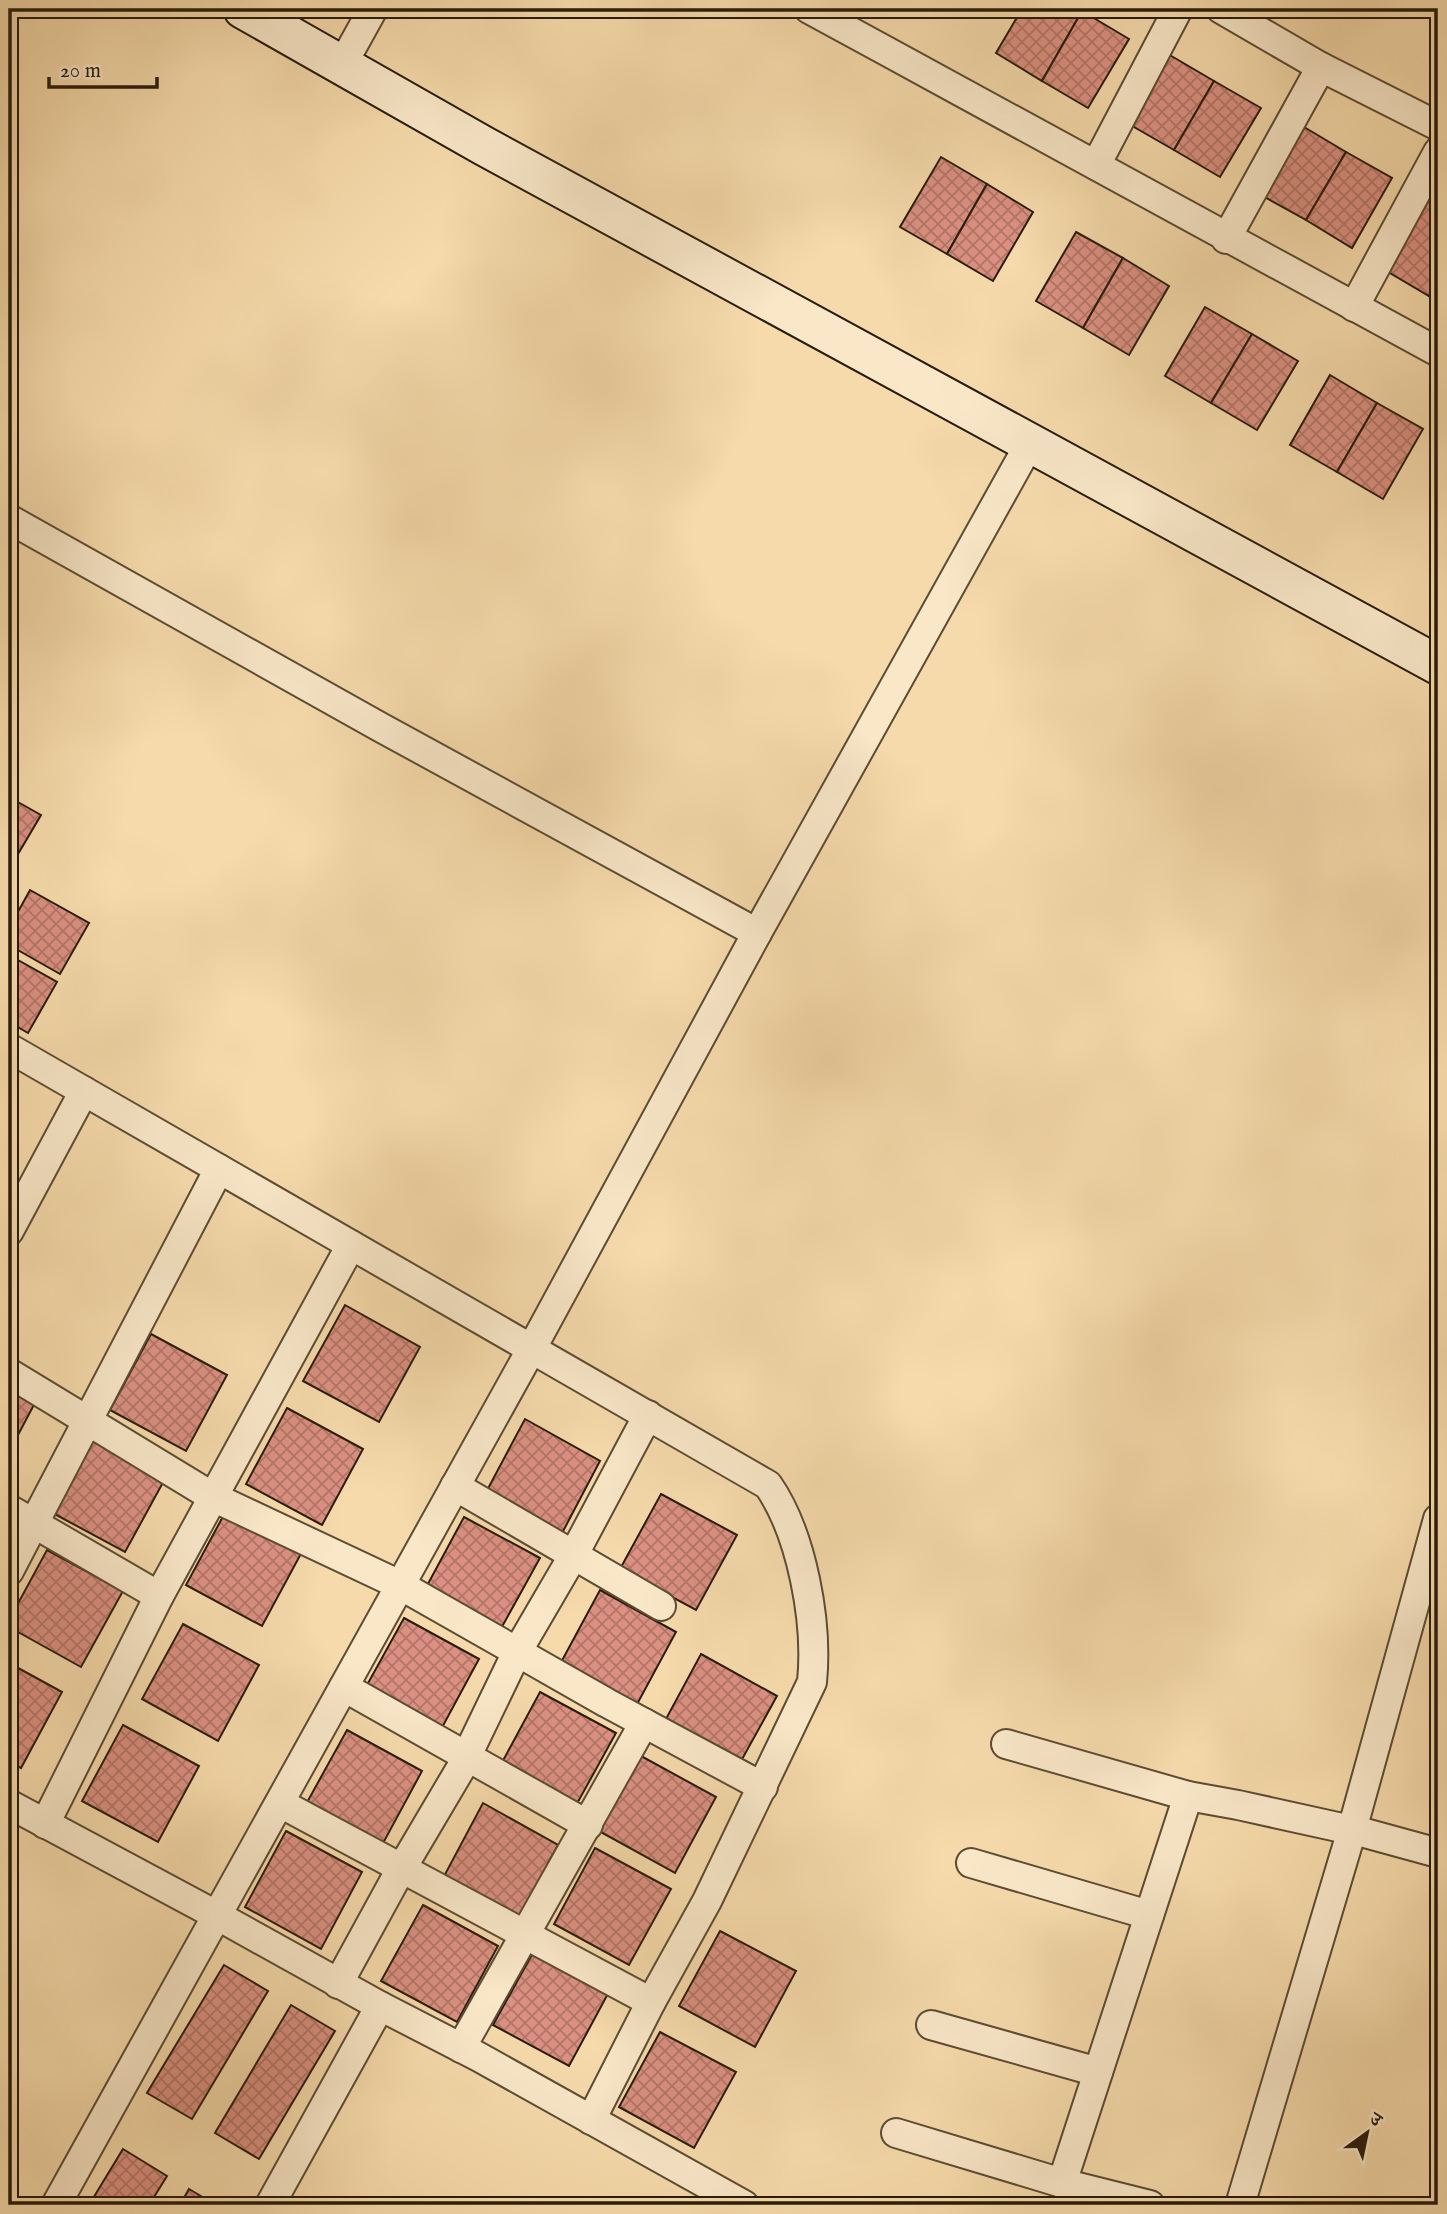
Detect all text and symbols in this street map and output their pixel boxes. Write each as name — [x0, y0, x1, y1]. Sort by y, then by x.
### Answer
scale bar — [49, 46, 158, 90]
text: 20 m — [60, 58, 101, 85]
north arrow — [1332, 2098, 1402, 2168]
text: उ — [1363, 2107, 1387, 2134]

